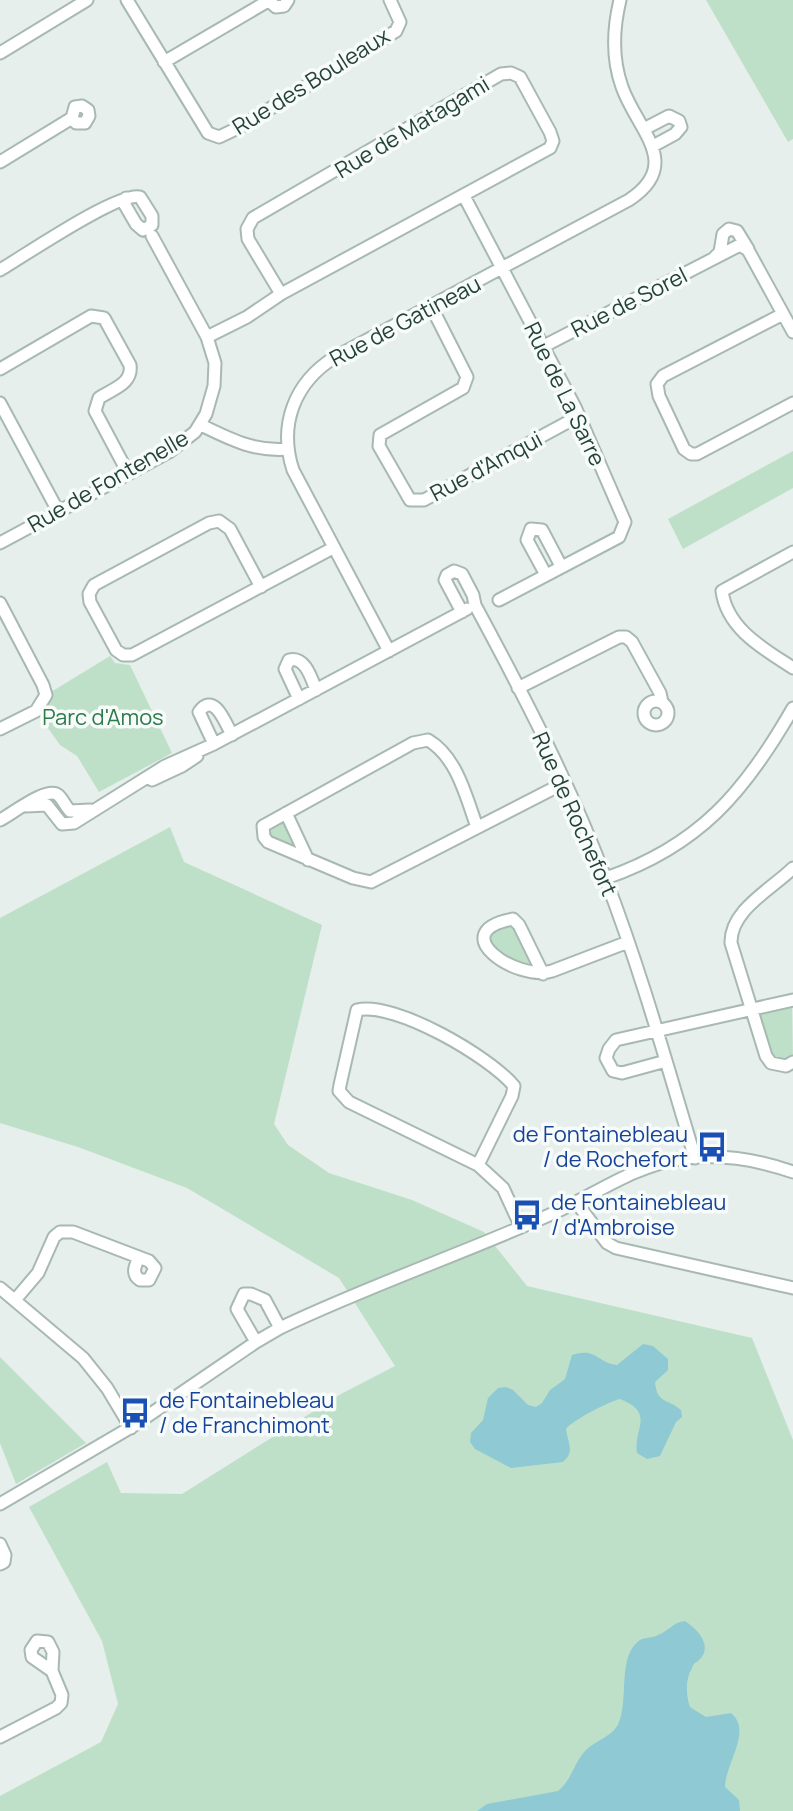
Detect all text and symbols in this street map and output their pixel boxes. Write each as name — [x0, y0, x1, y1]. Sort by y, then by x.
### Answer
street label: Rue des Bouleaux — [227, 20, 396, 141]
street label: Rue de Matagami — [329, 69, 495, 185]
street label: Rue de Sorel — [566, 260, 692, 344]
street label: Rue de Gatineau — [324, 269, 486, 373]
street label: Rue de La Sarre — [517, 317, 613, 471]
street label: Rue de Fontenelle — [22, 423, 194, 539]
street label: Rue d'Amqui — [425, 424, 547, 508]
park label: Parc d'Amos — [42, 702, 164, 732]
street label: Rue de Rochefort — [525, 727, 625, 901]
place label: de Fontainebleau / de Rochefort — [513, 1119, 688, 1174]
bus stop icon: de Fontainebleau / de Rochefort — [695, 1130, 729, 1164]
place label: de Fontainebleau / d'Ambroise — [551, 1187, 726, 1242]
bus stop icon: de Fontainebleau / d'Ambroise — [510, 1198, 544, 1232]
place label: de Fontainebleau / de Franchimont — [159, 1385, 334, 1440]
bus stop icon: de Fontainebleau / de Franchimont — [118, 1396, 152, 1430]

